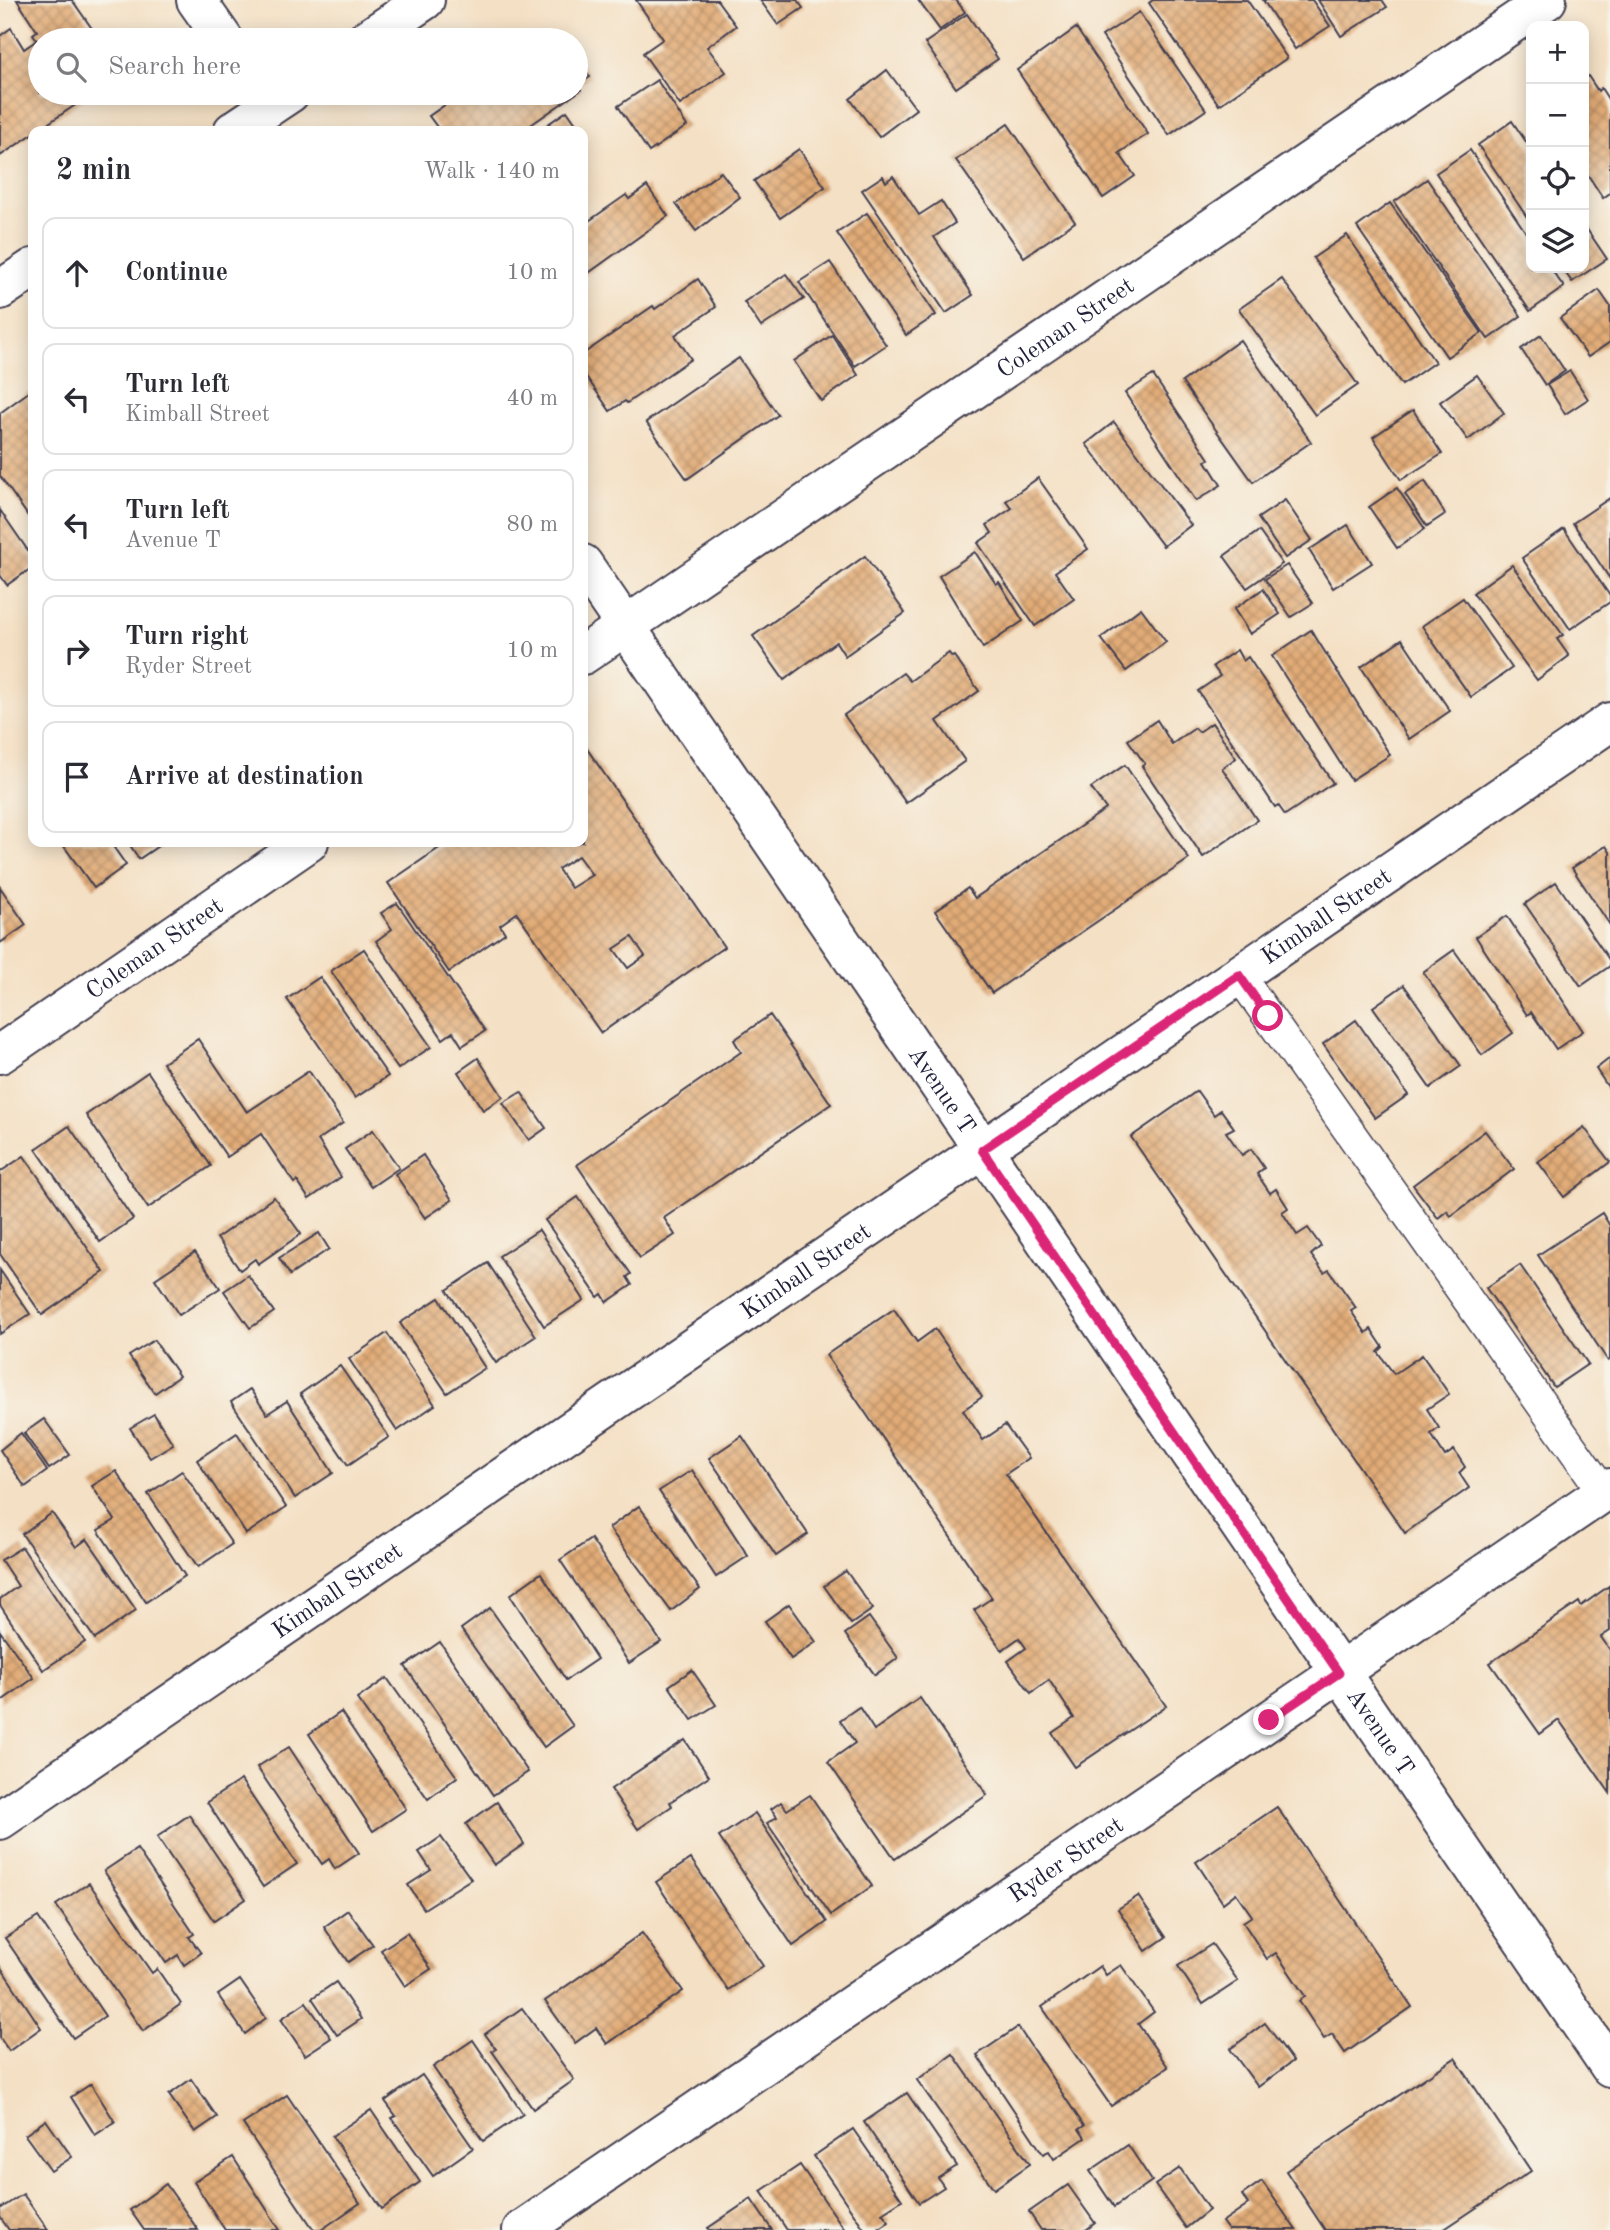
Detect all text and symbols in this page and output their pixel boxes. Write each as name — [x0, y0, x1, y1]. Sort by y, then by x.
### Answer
map controls — [1526, 21, 1589, 273]
button: + — [1526, 21, 1589, 84]
search box — [28, 28, 588, 105]
icon: search — [52, 48, 90, 86]
text: Search here — [108, 54, 241, 80]
button: − — [1526, 84, 1589, 147]
button: locate — [1526, 147, 1589, 210]
text: 2 min — [56, 156, 131, 186]
text: Walk · 140 m — [424, 160, 560, 183]
button: layers — [1526, 210, 1589, 273]
icon: ahead — [58, 254, 96, 292]
text: Continue — [125, 260, 228, 286]
text: 10 m — [507, 261, 558, 284]
street label: Coleman Street — [994, 274, 1139, 384]
text: Turn left — [125, 372, 230, 398]
icon: left — [58, 380, 96, 418]
text: 40 m — [507, 387, 558, 410]
text: Kimball Street — [125, 403, 270, 426]
text: Turn left — [125, 498, 230, 524]
icon: left — [58, 506, 96, 544]
text: 80 m — [507, 513, 558, 536]
text: Avenue T — [125, 529, 221, 552]
text: Turn right — [125, 624, 248, 650]
icon: right — [58, 632, 96, 670]
text: 10 m — [507, 639, 558, 662]
text: Ryder Street — [125, 655, 252, 678]
icon: arrive — [58, 758, 96, 796]
text: Arrive at destination — [125, 764, 364, 790]
street label: Kimball Street — [1258, 865, 1396, 970]
street label: Coleman Street — [83, 895, 228, 1005]
route start — [1252, 1000, 1283, 1031]
street label: Avenue T — [903, 1043, 979, 1139]
street label: Kimball Street — [737, 1220, 876, 1325]
street label: Kimball Street — [269, 1539, 407, 1644]
street label: Avenue T — [1341, 1684, 1417, 1781]
route end — [1253, 1704, 1284, 1735]
street label: Ryder Street — [1005, 1814, 1128, 1908]

